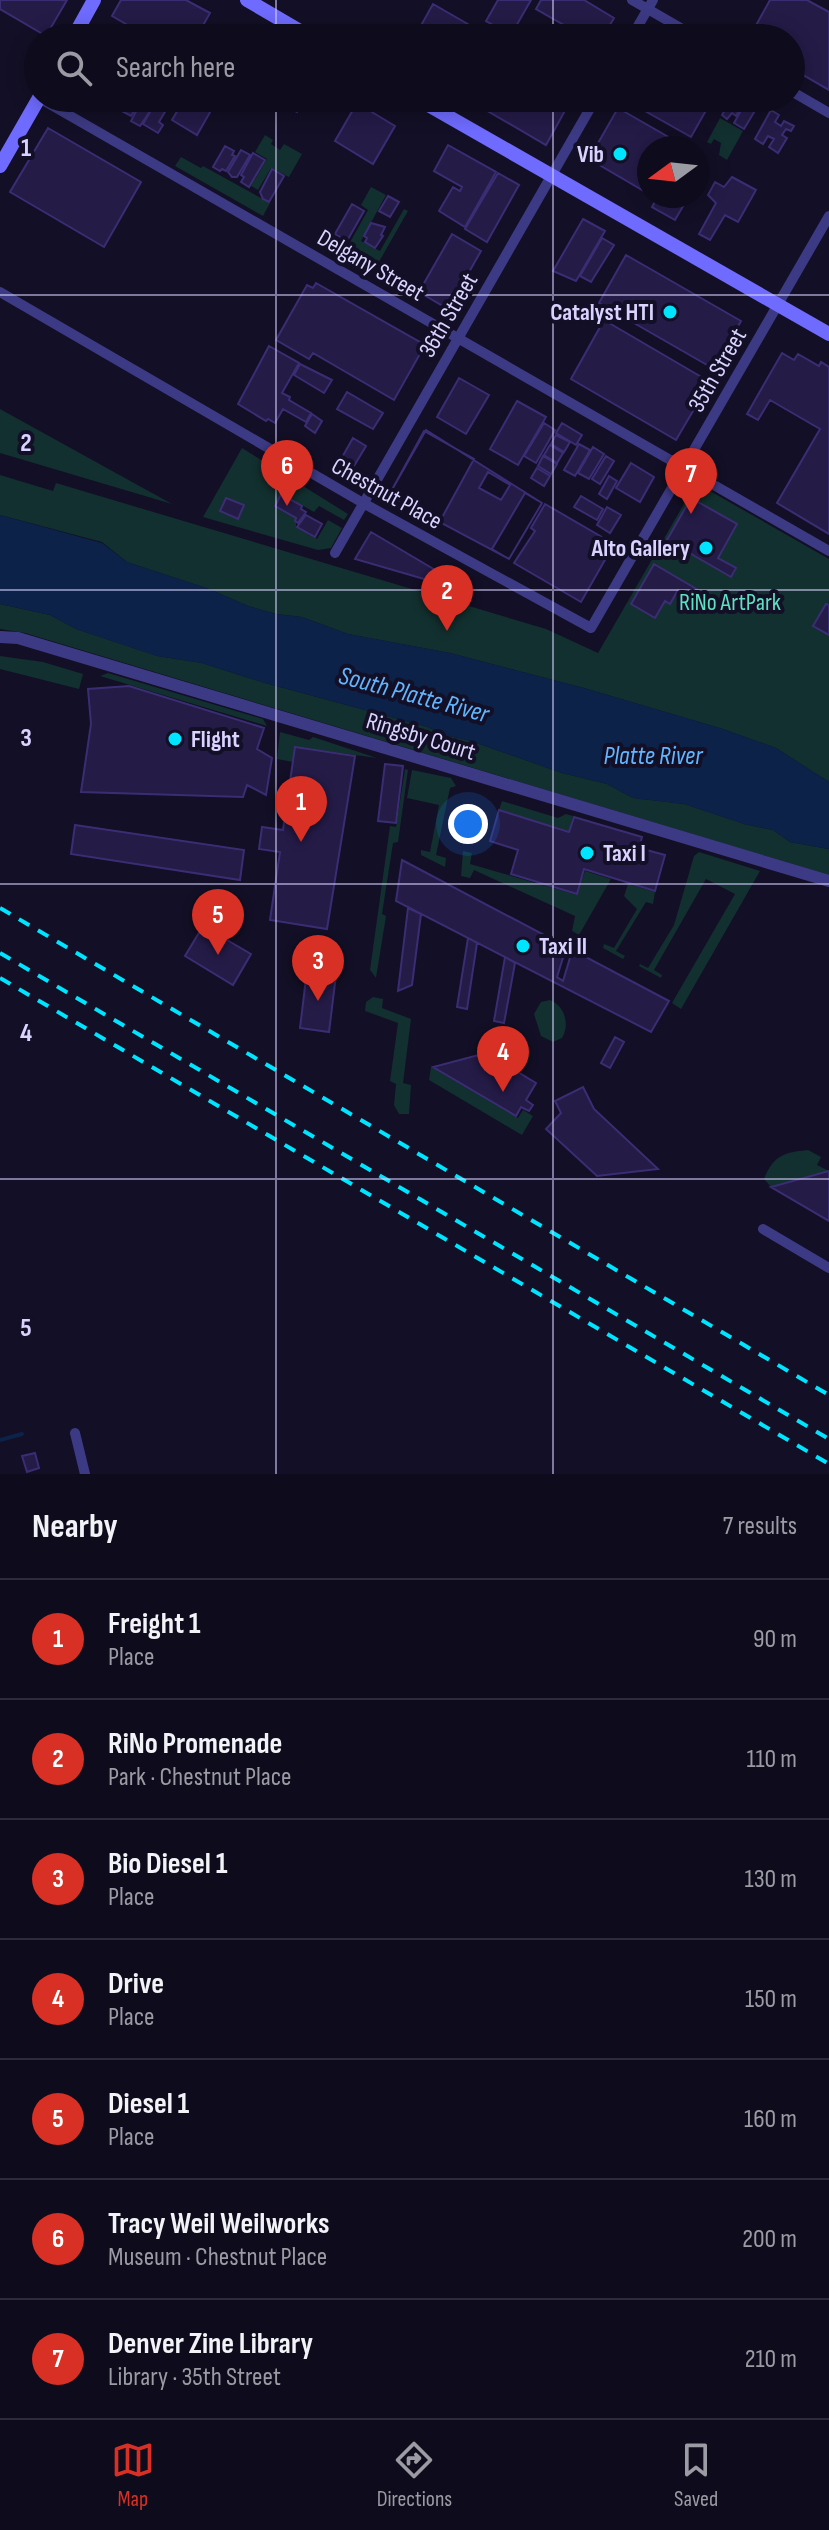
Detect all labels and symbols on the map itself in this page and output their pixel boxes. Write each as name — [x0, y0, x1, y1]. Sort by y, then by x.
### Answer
text: 1 — [21, 133, 31, 164]
north arrow — [637, 136, 709, 208]
place label: Vib — [577, 140, 604, 169]
marker: Vib — [611, 145, 629, 163]
street label: Delgany Street — [312, 223, 429, 308]
street label: 36th Street — [413, 268, 484, 363]
place label: Catalyst HTI — [550, 298, 654, 327]
marker: Catalyst HTI — [661, 303, 679, 321]
street label: 35th Street — [682, 323, 753, 417]
text: 2 — [20, 428, 32, 459]
pin: 6 — [261, 440, 313, 506]
pin: 7 — [665, 448, 717, 514]
street label: Chestnut Place — [326, 451, 447, 536]
place label: Alto Gallery — [591, 534, 690, 563]
marker: Alto Gallery — [697, 539, 715, 557]
pin: 2 — [421, 565, 473, 631]
park label: RiNo ArtPark — [679, 588, 781, 617]
water label: South Platte River — [335, 661, 494, 731]
street label: Ringsby Court — [363, 706, 479, 767]
text: 3 — [20, 723, 32, 754]
place label: Flight — [191, 725, 240, 754]
marker: Flight — [166, 730, 184, 748]
water label: Platte River — [603, 741, 704, 772]
pin: 1 — [275, 776, 327, 842]
your location — [448, 804, 488, 844]
place label: Taxi I — [603, 839, 646, 868]
marker: Taxi I — [578, 844, 596, 862]
pin: 5 — [192, 889, 244, 955]
place label: Taxi II — [539, 932, 587, 961]
pin: 3 — [292, 935, 344, 1001]
marker: Taxi II — [514, 937, 532, 955]
text: 4 — [20, 1018, 32, 1049]
pin: 4 — [477, 1026, 529, 1092]
text: 5 — [20, 1313, 32, 1344]

